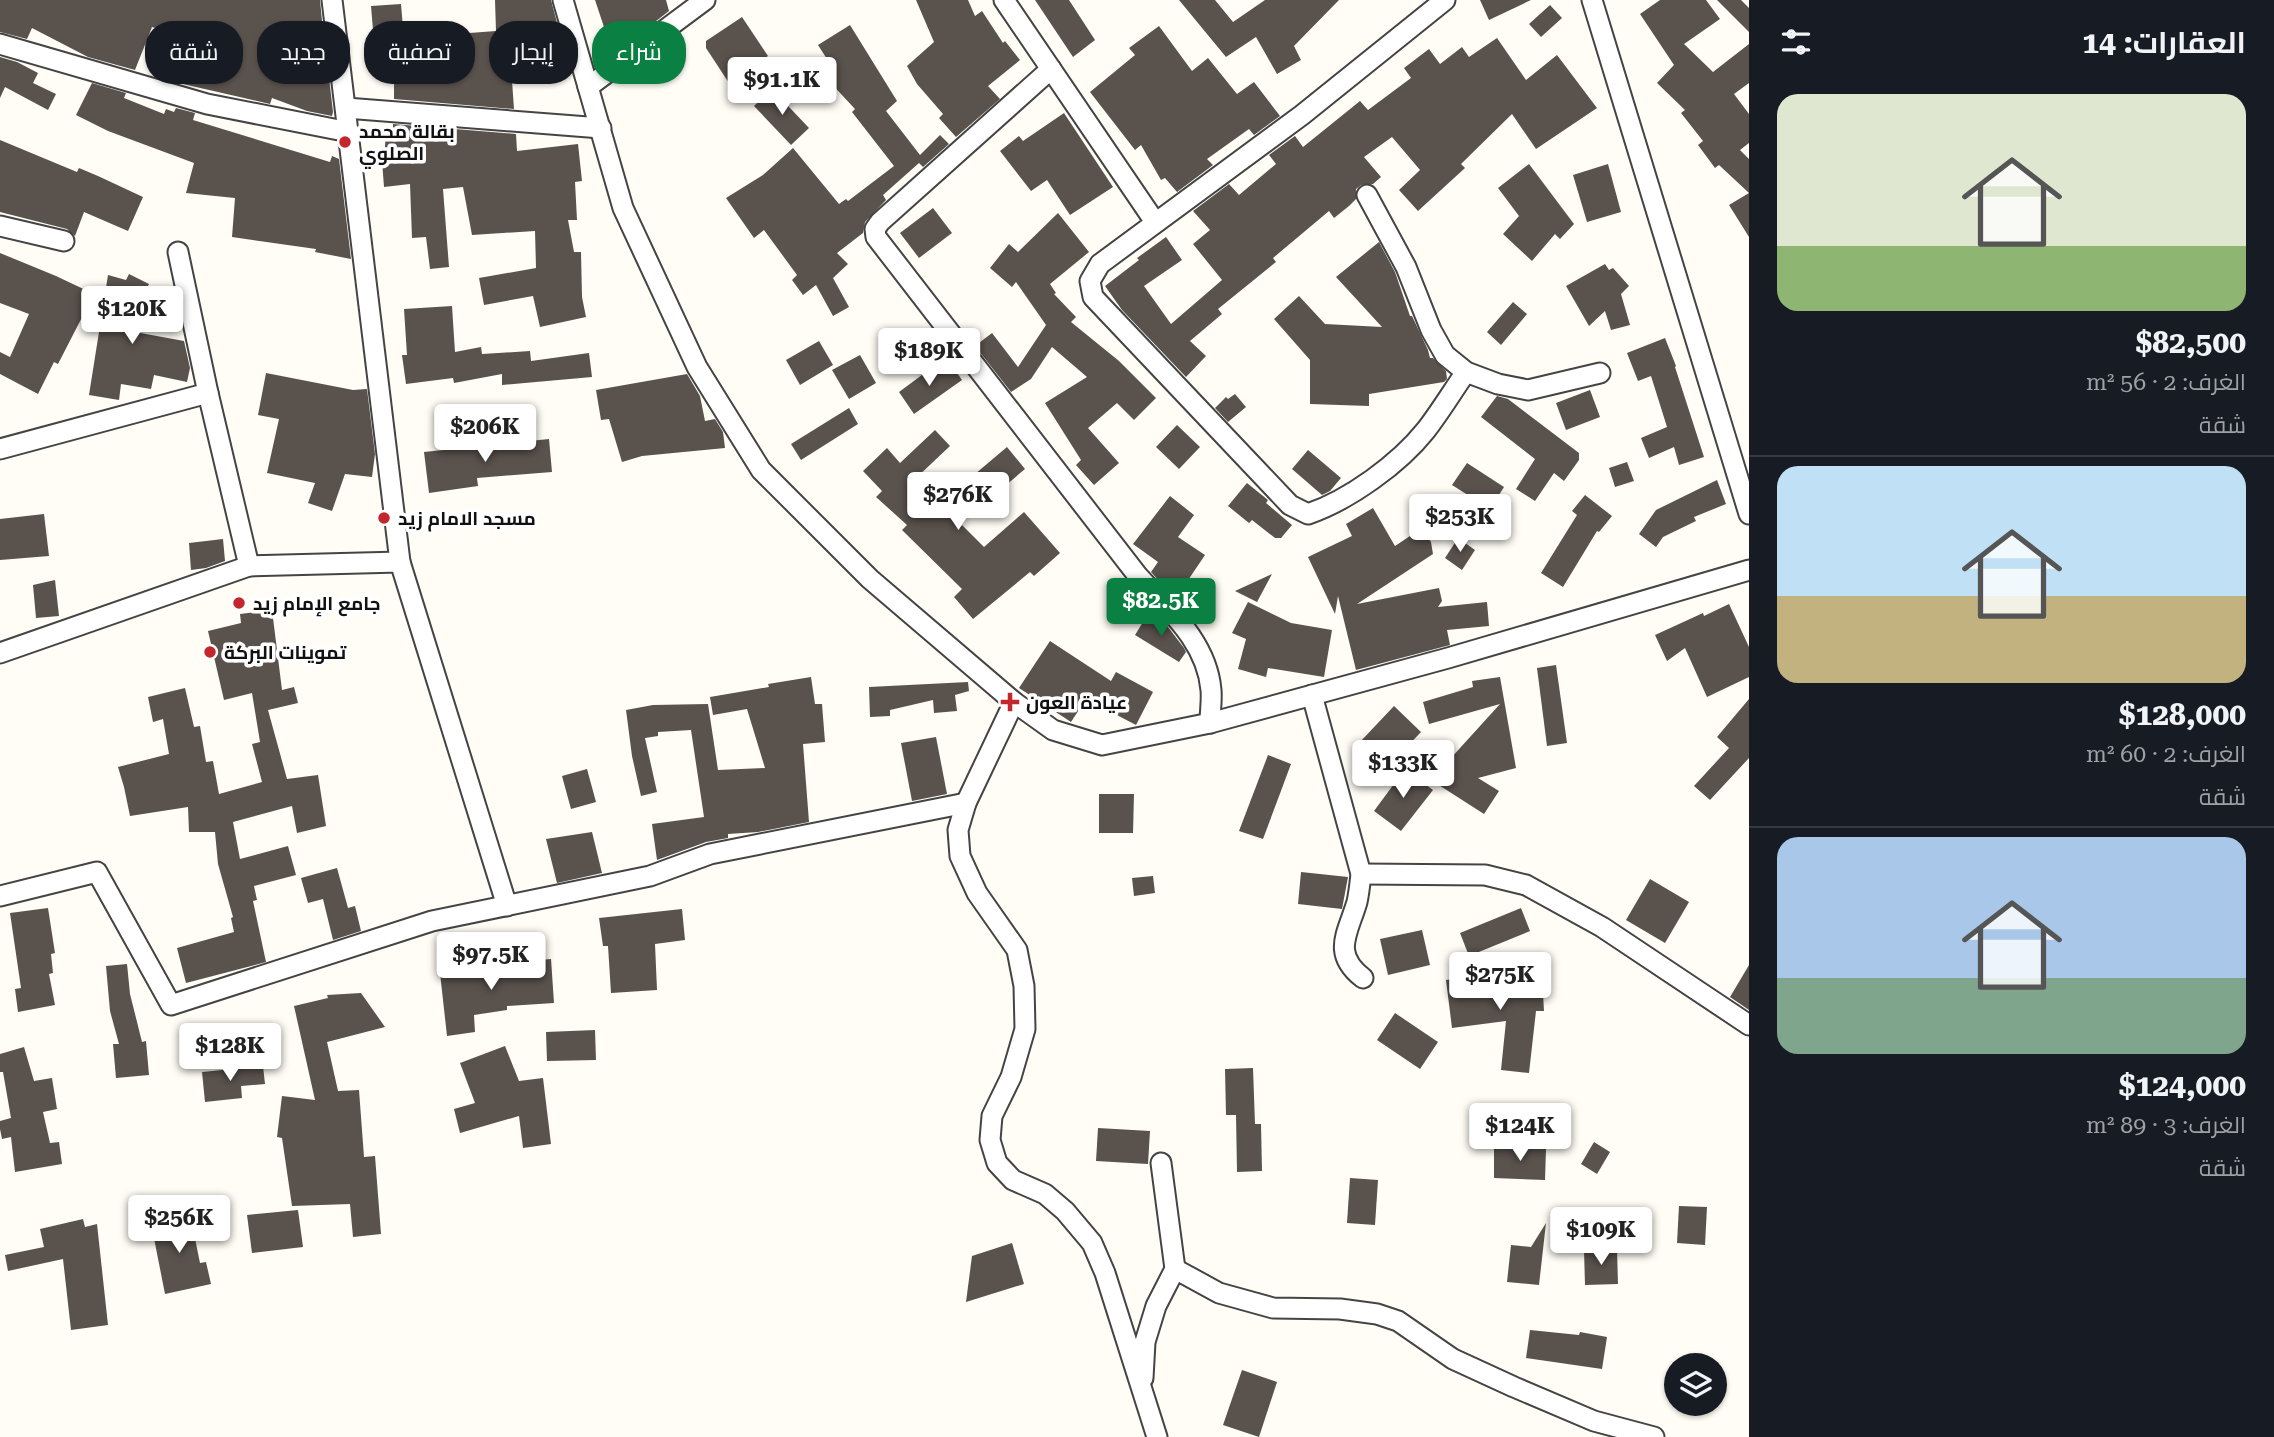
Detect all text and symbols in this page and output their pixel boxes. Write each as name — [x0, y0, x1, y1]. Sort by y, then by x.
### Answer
chip: شقة — [145, 21, 243, 84]
chip: جديد — [257, 21, 350, 84]
chip: تصفية — [364, 21, 475, 84]
chip: إيجار — [489, 21, 578, 84]
chip: شراء — [592, 21, 686, 84]
icon: filters — [1777, 23, 1815, 61]
text: العقارات: 14 — [2082, 25, 2246, 60]
pin: $91.1K — [725, 58, 839, 117]
text: $91.1K — [744, 66, 820, 93]
place label: بقالة محمد الصلوي — [359, 120, 455, 169]
marker: بقالة محمد الصلوي — [337, 134, 353, 150]
icon: home — [1949, 139, 2075, 265]
pin: $120K — [83, 286, 181, 346]
text: $120K — [97, 295, 167, 322]
text: $82,500 — [2136, 325, 2246, 360]
pin: $189K — [880, 328, 978, 388]
text: $189K — [894, 337, 964, 364]
text: الغرف: 2 · 56 m² — [2086, 369, 2246, 396]
pin: $206K — [436, 405, 534, 464]
text: شقة — [2199, 412, 2246, 439]
text: $206K — [450, 413, 520, 440]
pin: $276K — [909, 472, 1007, 532]
text: $276K — [923, 481, 993, 508]
pin: $253K — [1411, 494, 1509, 554]
text: $253K — [1425, 503, 1495, 530]
place label: مسجد الامام زيد — [398, 507, 536, 532]
marker: مسجد الامام زيد — [376, 510, 392, 526]
icon: home — [1949, 511, 2075, 637]
pin: $82.5K — [1104, 578, 1218, 638]
text: $82.5K — [1123, 587, 1199, 614]
place label: جامع الإمام زيد — [253, 592, 381, 617]
marker: جامع الإمام زيد — [231, 595, 247, 611]
place label: تموينات البركة — [224, 641, 347, 664]
marker: تموينات البركة — [202, 644, 218, 660]
place label: عيادة العون — [1026, 691, 1127, 714]
marker: عيادة العون — [1000, 692, 1020, 712]
text: $128,000 — [2119, 697, 2246, 732]
pin: $133K — [1354, 740, 1452, 800]
text: الغرف: 2 · 60 m² — [2086, 741, 2246, 768]
text: $133K — [1368, 749, 1438, 776]
text: شقة — [2199, 784, 2246, 811]
icon: home — [1949, 882, 2075, 1008]
pin: $97.5K — [434, 932, 548, 992]
text: $97.5K — [453, 941, 529, 968]
pin: $275K — [1451, 953, 1549, 1012]
text: $275K — [1465, 961, 1535, 988]
pin: $128K — [181, 1024, 279, 1083]
text: $128K — [195, 1032, 265, 1059]
text: $124,000 — [2119, 1068, 2246, 1103]
pin: $124K — [1471, 1104, 1569, 1163]
text: $124K — [1485, 1112, 1555, 1139]
text: الغرف: 3 · 89 m² — [2086, 1112, 2246, 1139]
text: شقة — [2199, 1155, 2246, 1182]
pin: $256K — [130, 1196, 228, 1255]
text: $256K — [144, 1204, 214, 1231]
pin: $109K — [1552, 1208, 1650, 1267]
text: $109K — [1566, 1216, 1636, 1243]
map controls — [1664, 1353, 1727, 1416]
button: layers — [1664, 1353, 1727, 1416]

